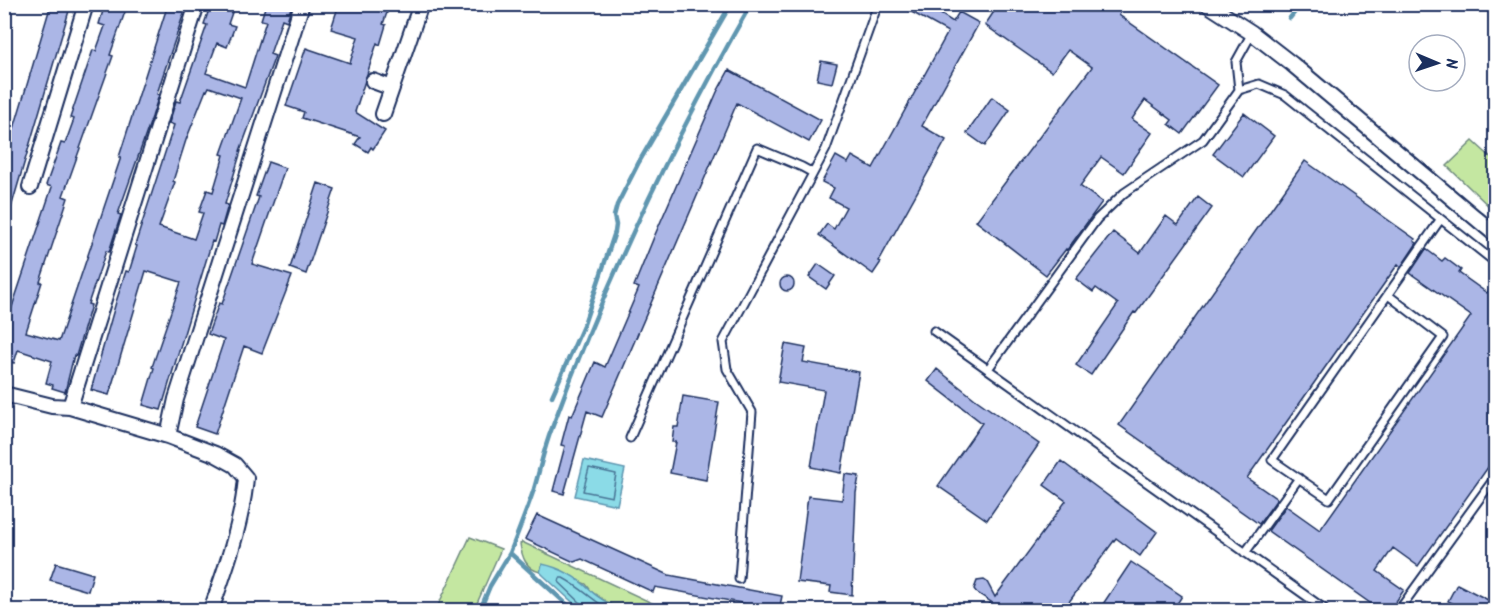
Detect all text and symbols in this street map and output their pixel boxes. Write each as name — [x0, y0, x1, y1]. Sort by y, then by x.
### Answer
north arrow — [1407, 33, 1467, 93]
text: N — [1438, 58, 1463, 69]

